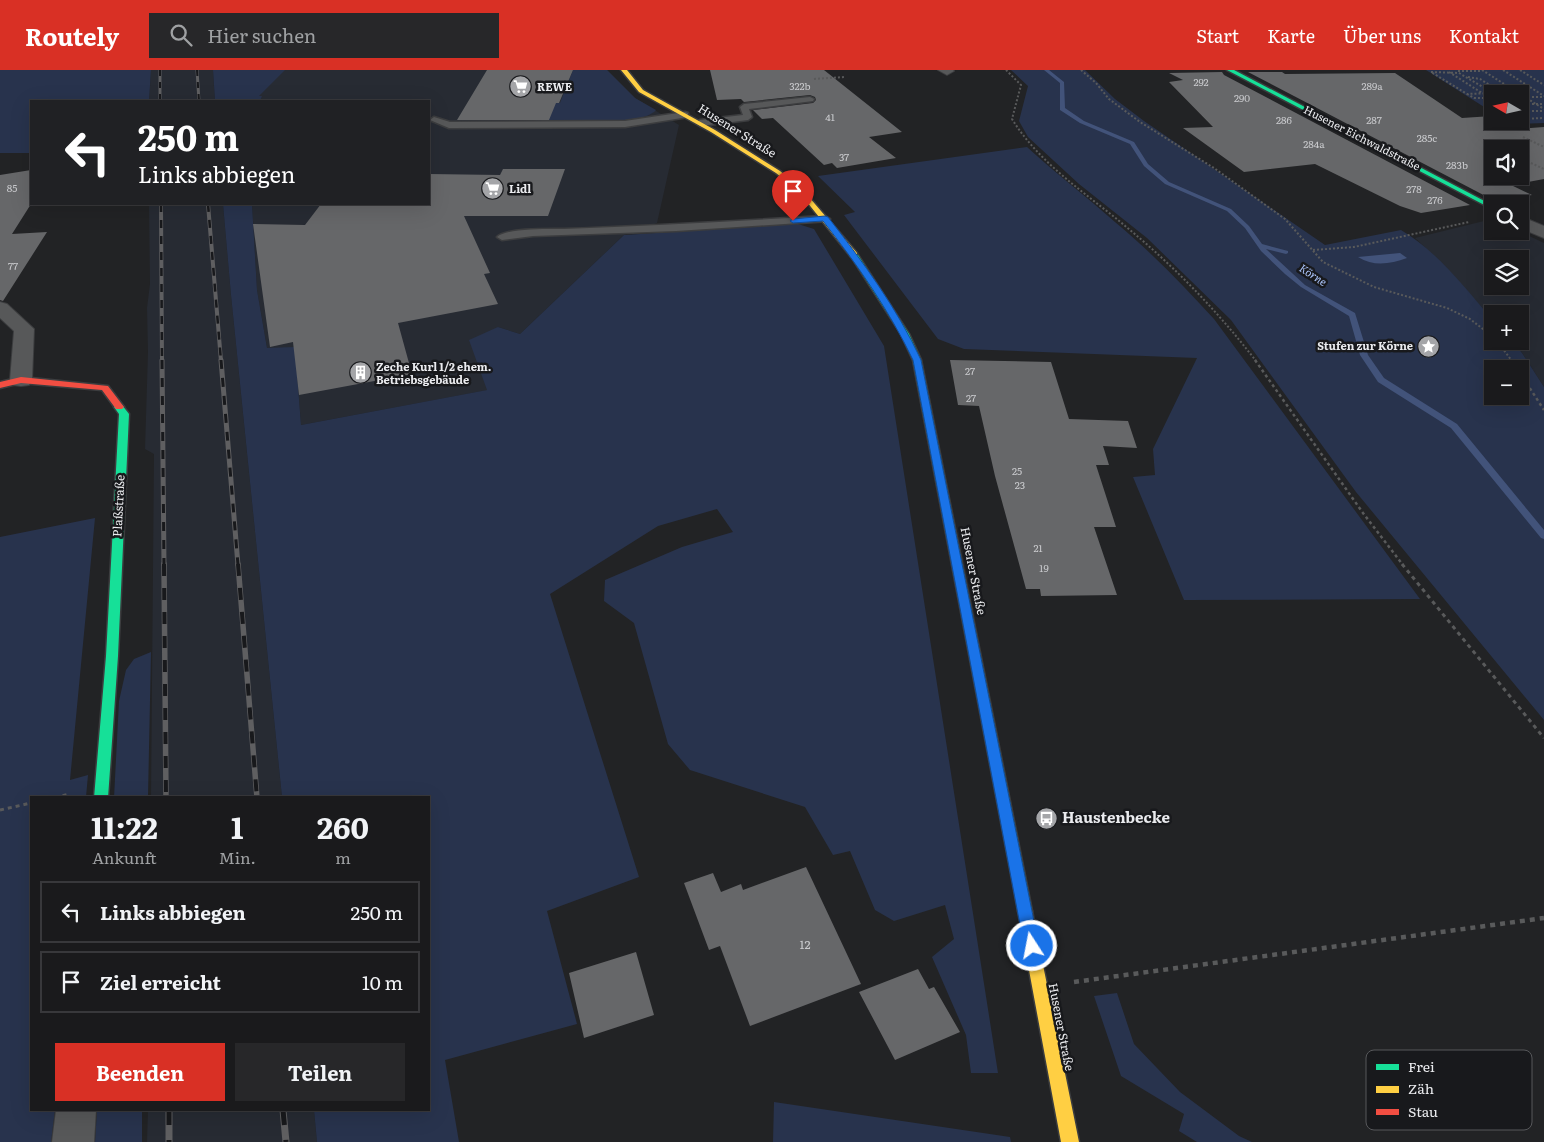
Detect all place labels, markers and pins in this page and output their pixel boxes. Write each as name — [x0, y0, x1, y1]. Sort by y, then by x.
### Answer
supermarket icon: REWE — [509, 75, 533, 99]
place label: REWE — [537, 78, 572, 94]
pin — [772, 170, 814, 221]
supermarket icon: Lidl — [481, 177, 505, 201]
place label: Lidl — [509, 180, 531, 196]
place icon: Stufen zur Körne — [1417, 334, 1441, 358]
place label: Stufen zur Körne — [1317, 337, 1413, 353]
place label: Zeche Kurl 1/2 ehem. Betriebsgebäude — [376, 358, 491, 387]
building icon: Zeche Kurl 1/2 ehem. Betriebsgebäude — [348, 361, 372, 385]
place label: Haustenbecke — [1062, 805, 1171, 828]
bus stop icon: Haustenbecke — [1034, 806, 1058, 830]

